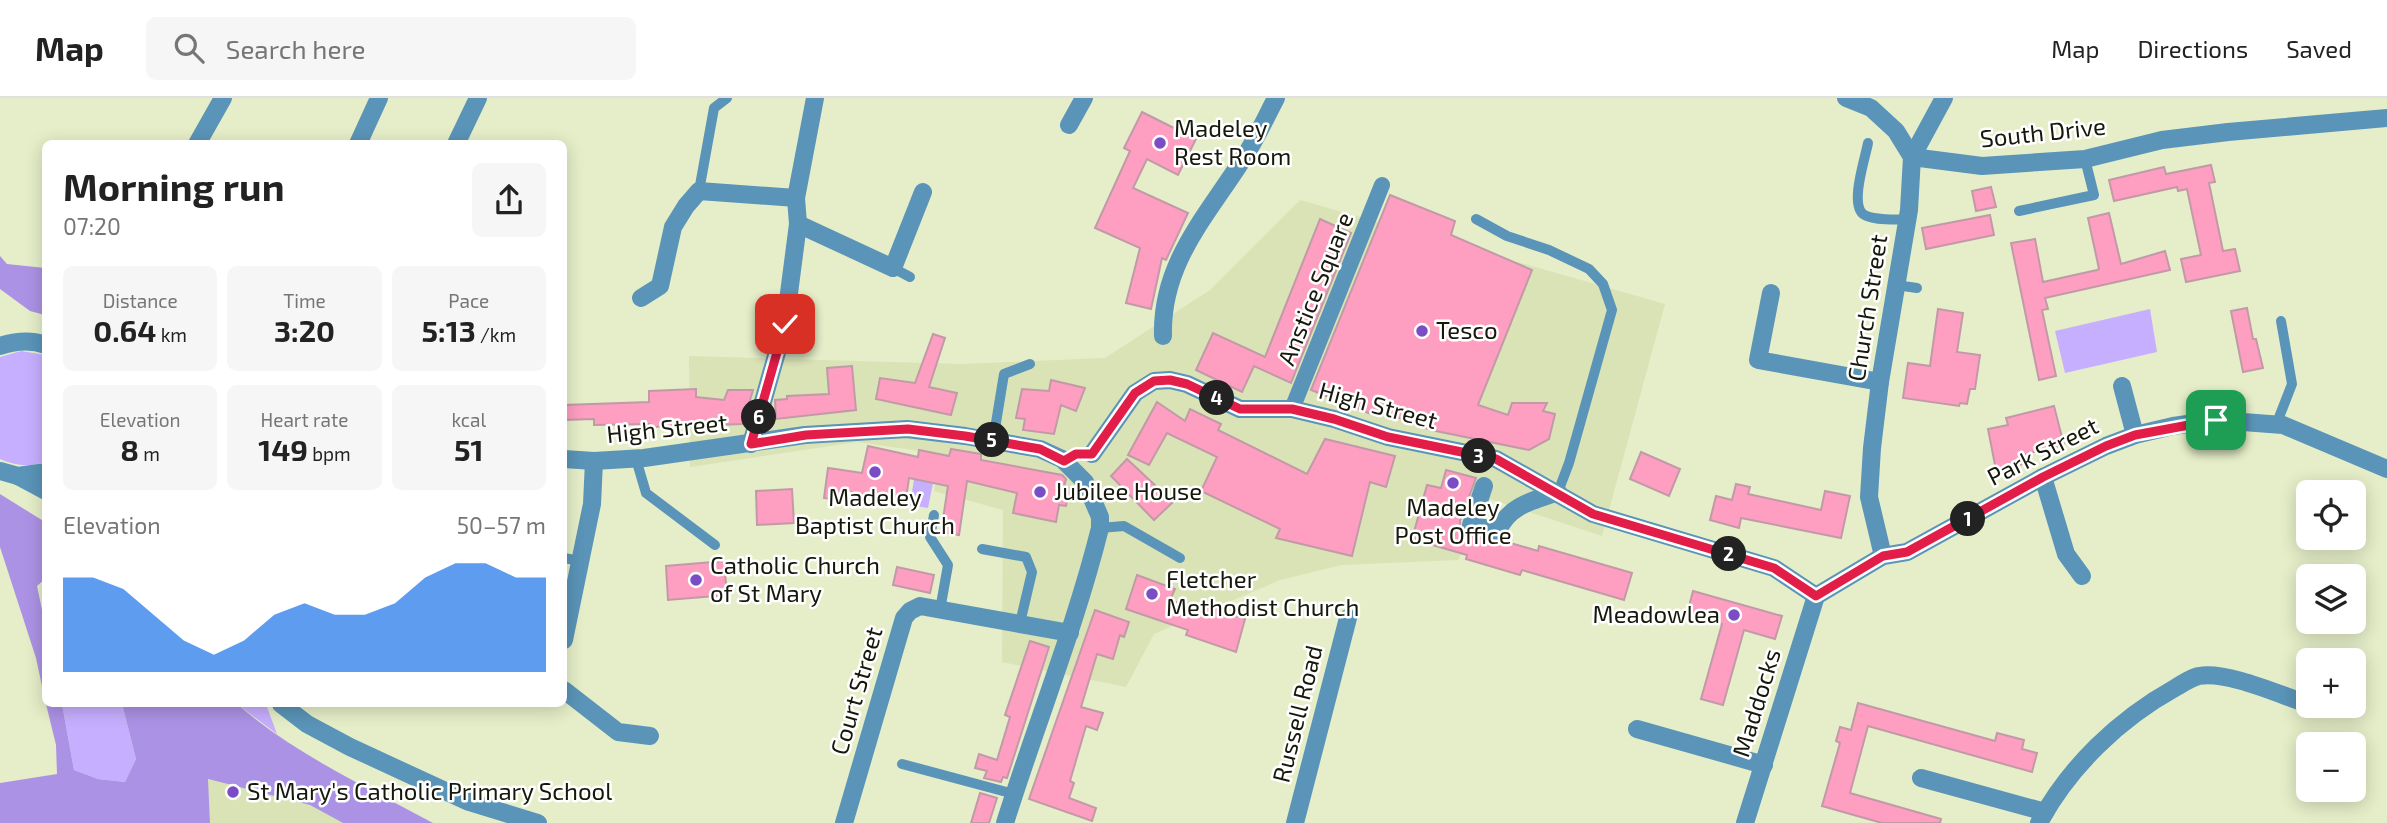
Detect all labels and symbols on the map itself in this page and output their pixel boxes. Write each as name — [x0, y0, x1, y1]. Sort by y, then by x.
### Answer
street label: South Drive — [1979, 110, 2107, 153]
place label: Madeley Rest Room — [1174, 113, 1291, 170]
marker: Madeley Rest Room — [1152, 135, 1168, 151]
street label: Anstice Square — [1271, 208, 1358, 369]
street label: Church Street — [1841, 232, 1892, 383]
pin — [755, 294, 815, 354]
place label: Tesco — [1436, 315, 1498, 344]
marker: Tesco — [1414, 323, 1430, 339]
street label: High Street — [1316, 375, 1441, 434]
pin: 4 — [1200, 380, 1234, 416]
pin — [2186, 390, 2246, 450]
pin: 6 — [742, 400, 776, 434]
street label: High Street — [605, 407, 729, 448]
street label: Park Street — [1982, 410, 2103, 491]
pin: 5 — [974, 422, 1010, 458]
pin: 3 — [1462, 438, 1496, 474]
marker: Madeley Baptist Church — [867, 464, 883, 480]
marker: Madeley Post Office — [1445, 475, 1461, 491]
place label: Jubilee House — [1054, 476, 1202, 505]
place label: Madeley Baptist Church — [795, 482, 955, 539]
marker: Jubilee House — [1032, 484, 1048, 500]
place label: Madeley Post Office — [1394, 492, 1512, 549]
pin: 1 — [1951, 502, 1986, 536]
pin: 2 — [1712, 536, 1746, 572]
place label: Catholic Church of St Mary — [710, 550, 880, 607]
place label: Fletcher Methodist Church — [1166, 564, 1359, 621]
marker: Catholic Church of St Mary — [688, 572, 704, 588]
marker: Fletcher Methodist Church — [1144, 586, 1160, 602]
place label: Meadowlea — [1593, 599, 1720, 628]
marker: Meadowlea — [1726, 607, 1742, 623]
street label: Court Street — [823, 623, 888, 758]
street label: Russell Road — [1266, 642, 1328, 785]
street label: Maddocks — [1725, 645, 1786, 760]
place label: St Mary's Catholic Primary School — [247, 776, 612, 805]
marker: St Mary's Catholic Primary School — [225, 784, 241, 800]

